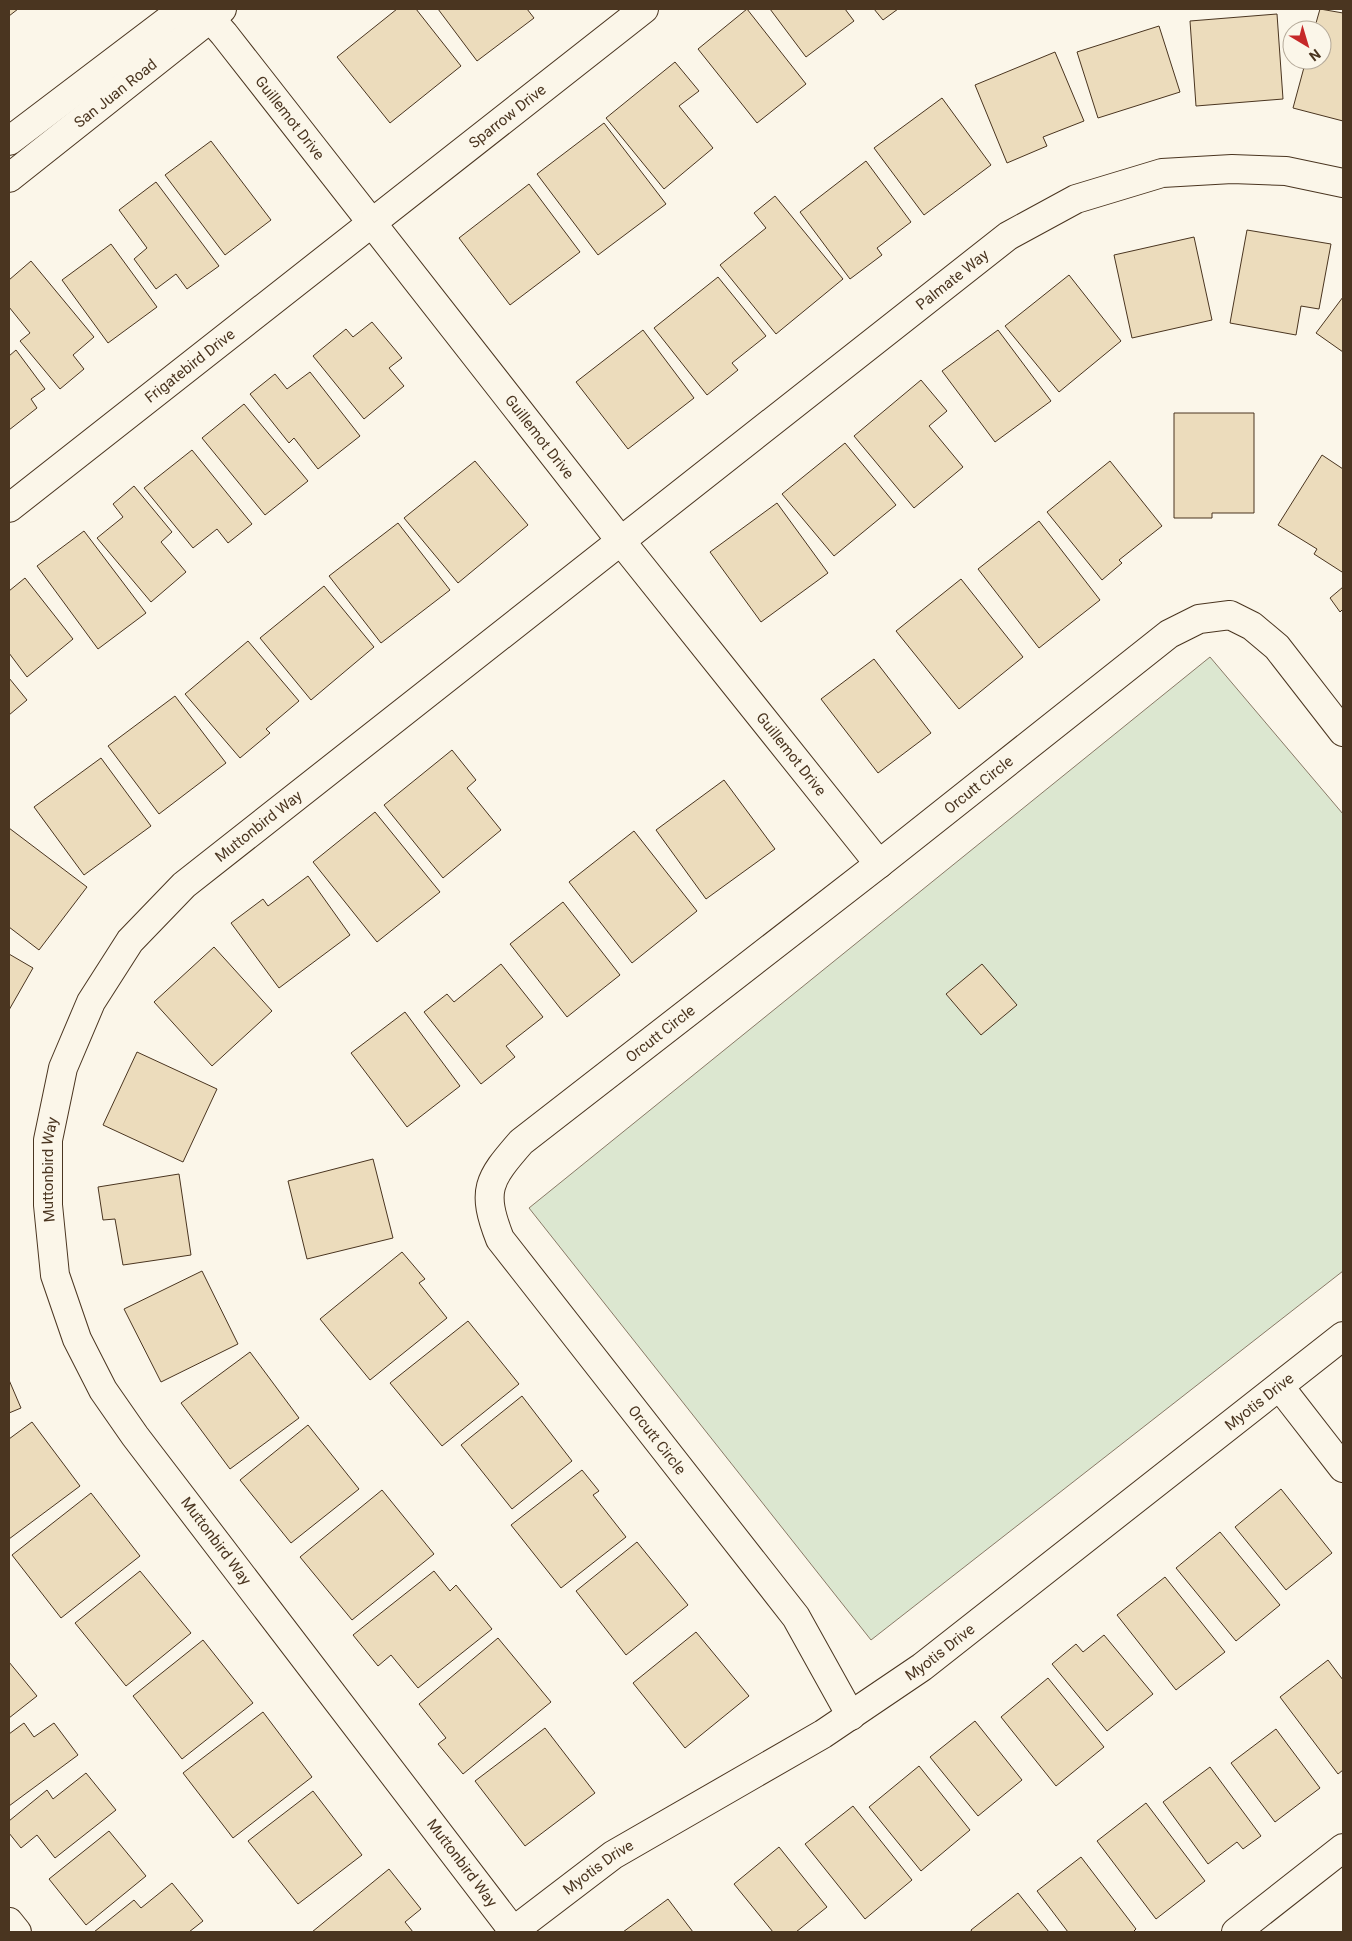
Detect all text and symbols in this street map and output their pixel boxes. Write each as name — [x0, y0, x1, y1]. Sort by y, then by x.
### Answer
north arrow — [1282, 20, 1332, 70]
text: N — [1306, 46, 1324, 65]
street label: San Juan Road — [71, 55, 160, 132]
street label: Guillemot Drive — [251, 72, 328, 164]
street label: Sparrow Drive — [465, 80, 550, 152]
street label: Palmate Way — [912, 246, 992, 314]
street label: Frigatebird Drive — [141, 325, 238, 407]
street label: Guillemot Drive — [501, 391, 578, 483]
street label: Guillemot Drive — [752, 709, 830, 799]
street label: Orcutt Circle — [941, 752, 1017, 818]
street label: Muttonbird Way — [212, 787, 306, 866]
street label: Orcutt Circle — [622, 1001, 699, 1066]
street label: Muttonbird Way — [38, 1115, 62, 1223]
street label: Myotis Drive — [1221, 1369, 1297, 1434]
street label: Orcutt Circle — [624, 1402, 690, 1478]
street label: Muttonbird Way — [177, 1494, 255, 1588]
street label: Myotis Drive — [902, 1620, 978, 1685]
street label: Muttonbird Way — [423, 1816, 501, 1910]
street label: Myotis Drive — [560, 1836, 637, 1899]

